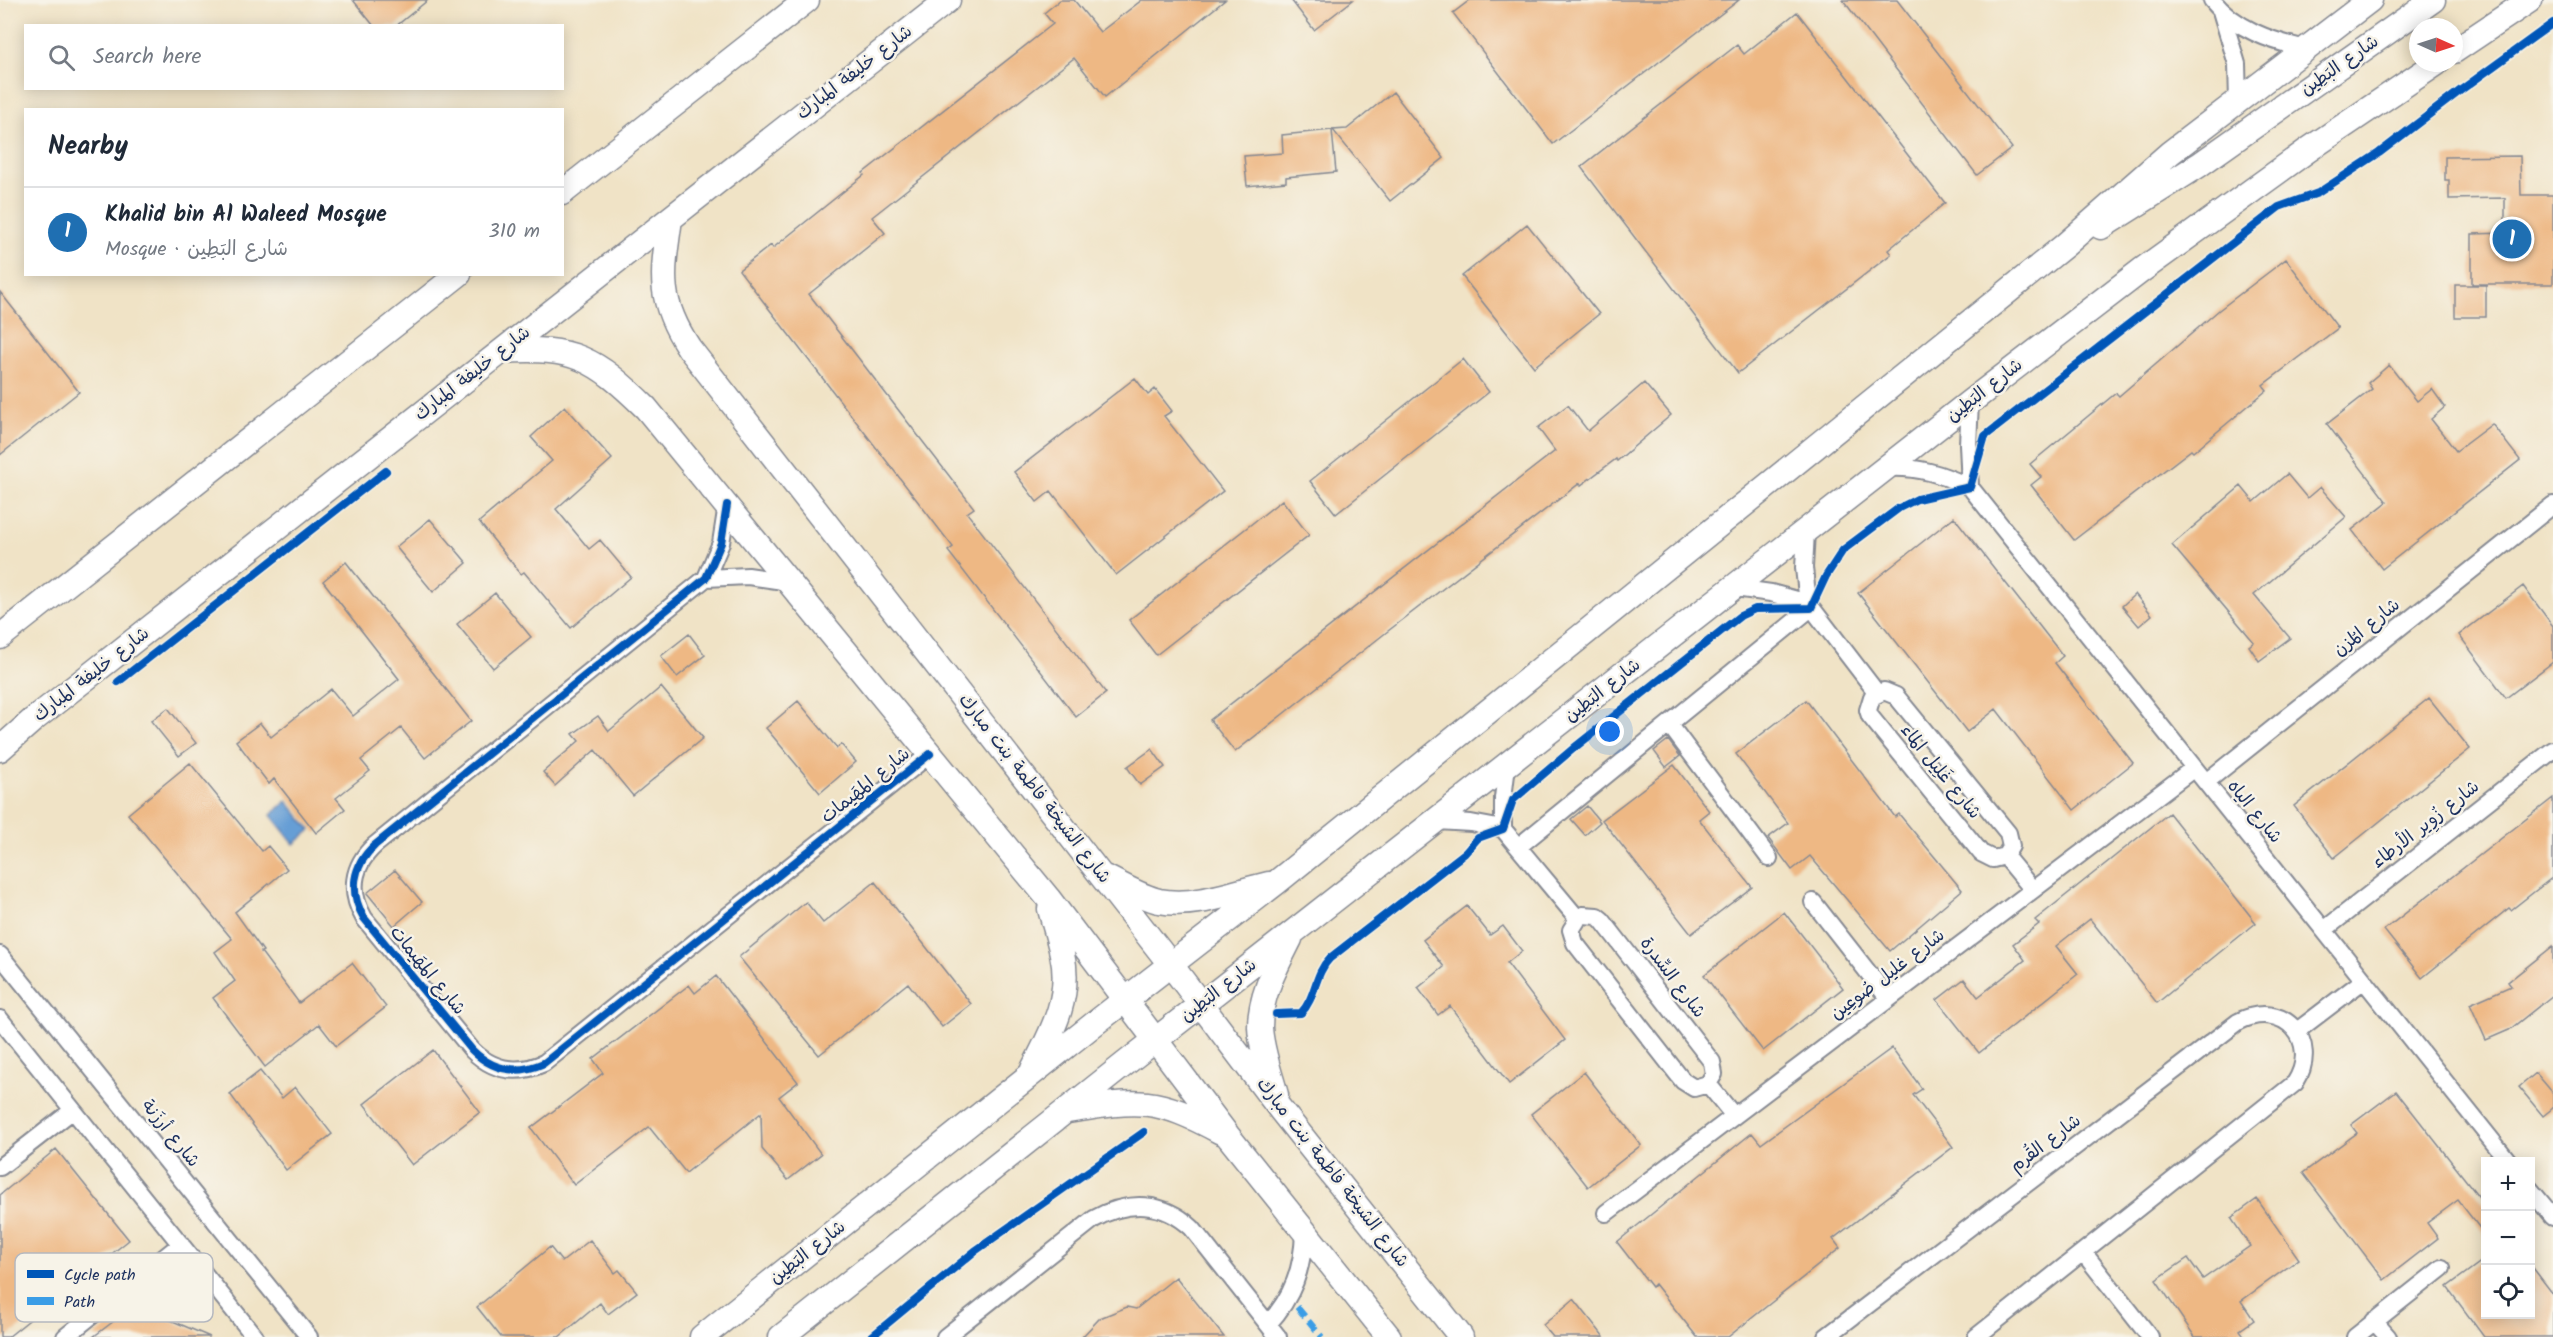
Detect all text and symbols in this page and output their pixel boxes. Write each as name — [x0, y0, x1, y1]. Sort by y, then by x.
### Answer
street label: شارع خليفة المبارك — [791, 18, 919, 128]
north arrow — [2409, 18, 2463, 72]
search box — [24, 24, 564, 90]
street label: شارع البَطِين — [2295, 28, 2385, 104]
text: Search here — [93, 40, 201, 75]
icon: search — [45, 41, 78, 74]
text: Nearby — [48, 126, 128, 168]
text: Khalid bin Al Waleed Mosque — [105, 198, 387, 233]
text: 1 — [64, 216, 71, 248]
text: 310 m — [488, 216, 540, 248]
pin: 1 — [2492, 216, 2532, 262]
text: Mosque · شارع البَطِين — [105, 234, 288, 266]
street label: شارع خليفة المبارك — [409, 319, 537, 429]
street label: شارع البَطِين — [1940, 352, 2030, 430]
street label: شارع المُزن — [2327, 592, 2407, 664]
street label: شارع خليفة المبارك — [28, 620, 156, 730]
street label: شارع البَطِين — [1558, 652, 1648, 730]
street label: شارع الشيخة فاطمة بنت مبارك — [950, 688, 1118, 890]
your location — [1595, 717, 1624, 746]
street label: شارع غَلِيل الماء — [1892, 718, 1988, 826]
street label: شارع المهَيمات — [815, 741, 917, 831]
street label: شارع زُوِير الأرطاء — [2366, 773, 2486, 877]
street label: شارع الياه — [2219, 774, 2289, 850]
street label: شارع المهَيمات — [382, 920, 472, 1022]
street label: شارع غليل صُوعِين — [1824, 922, 1952, 1028]
street label: شارع السِّدرة — [1632, 931, 1712, 1025]
street label: شارع البَطِين — [1174, 952, 1264, 1030]
street label: شارع الشيخة فاطمة بنت مبارك — [1248, 1072, 1416, 1274]
street label: شارع أرزَنة — [133, 1094, 207, 1174]
street label: شارع القُرم — [2004, 1107, 2088, 1181]
map controls — [2481, 1157, 2535, 1319]
button: + — [2481, 1157, 2535, 1211]
button: − — [2481, 1211, 2535, 1265]
street label: شارع البَطِين — [763, 1214, 853, 1292]
legend — [15, 1253, 213, 1322]
text: Cycle path — [64, 1263, 136, 1288]
button: locate — [2481, 1265, 2535, 1319]
text: Path — [64, 1290, 95, 1315]

